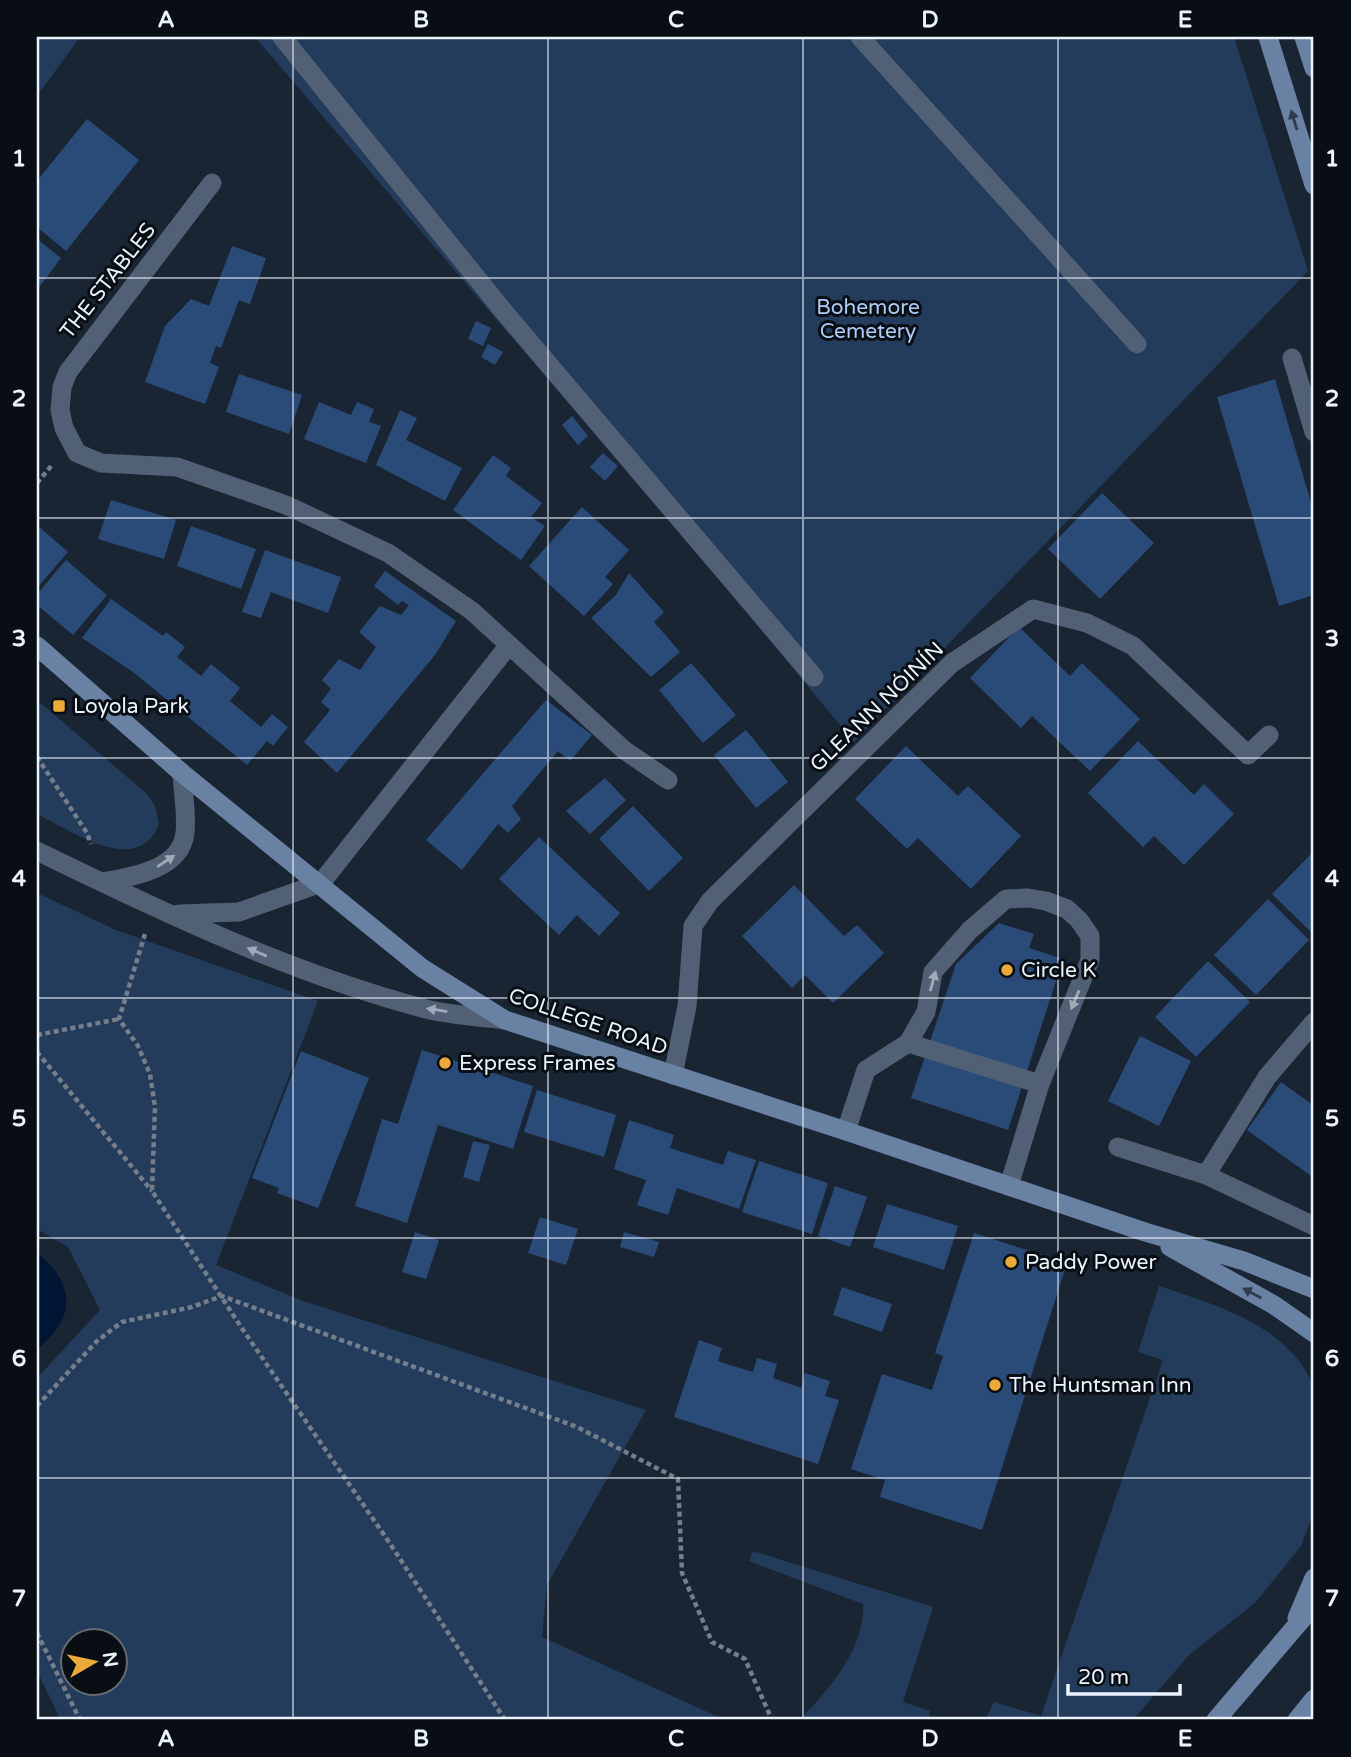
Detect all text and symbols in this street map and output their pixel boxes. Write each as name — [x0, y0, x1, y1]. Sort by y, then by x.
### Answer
text: A — [157, 6, 175, 34]
text: B — [413, 6, 429, 34]
text: C — [668, 6, 684, 34]
text: D — [921, 6, 939, 34]
text: E — [1178, 6, 1192, 34]
one-way arrow — [1288, 109, 1299, 130]
text: 1 — [12, 145, 26, 173]
text: 1 — [1325, 145, 1339, 173]
street label: THE STABLES — [55, 218, 161, 344]
park label: Bohemore Cemetery — [816, 295, 920, 344]
text: 2 — [12, 385, 26, 413]
text: 2 — [1325, 385, 1339, 413]
text: 3 — [12, 625, 26, 653]
text: 3 — [1325, 625, 1339, 653]
street label: GLEANN NÓINÍN — [805, 637, 949, 777]
place label: Loyola Park — [73, 694, 189, 719]
marker: Loyola Park — [51, 698, 67, 714]
one-way arrow — [156, 855, 175, 868]
text: 4 — [12, 865, 27, 893]
text: 4 — [1325, 865, 1340, 893]
one-way arrow — [247, 946, 268, 957]
place label: Circle K — [1021, 958, 1096, 983]
marker: Circle K — [999, 962, 1015, 978]
one-way arrow — [928, 970, 939, 992]
street label: COLLEGE ROAD — [505, 983, 671, 1061]
one-way arrow — [1070, 989, 1081, 1010]
one-way arrow — [426, 1004, 448, 1015]
place label: Express Frames — [459, 1051, 616, 1076]
marker: Express Frames — [437, 1055, 453, 1071]
text: 5 — [12, 1105, 26, 1133]
text: 5 — [1325, 1105, 1339, 1133]
place label: Paddy Power — [1025, 1250, 1156, 1275]
marker: Paddy Power — [1003, 1254, 1019, 1270]
one-way arrow — [1242, 1288, 1262, 1299]
text: 6 — [12, 1345, 26, 1373]
text: 6 — [1325, 1345, 1339, 1373]
place label: The Huntsman Inn — [1009, 1373, 1192, 1398]
marker: The Huntsman Inn — [987, 1377, 1003, 1393]
text: 7 — [12, 1585, 26, 1613]
text: 7 — [1325, 1585, 1339, 1613]
north arrow — [60, 1628, 130, 1698]
text: N — [98, 1650, 122, 1669]
scale bar — [1068, 1652, 1180, 1696]
text: 20 m — [1078, 1665, 1129, 1690]
text: A — [157, 1725, 175, 1753]
text: B — [413, 1725, 429, 1753]
text: C — [668, 1725, 684, 1753]
text: D — [921, 1725, 939, 1753]
text: E — [1178, 1725, 1192, 1753]

